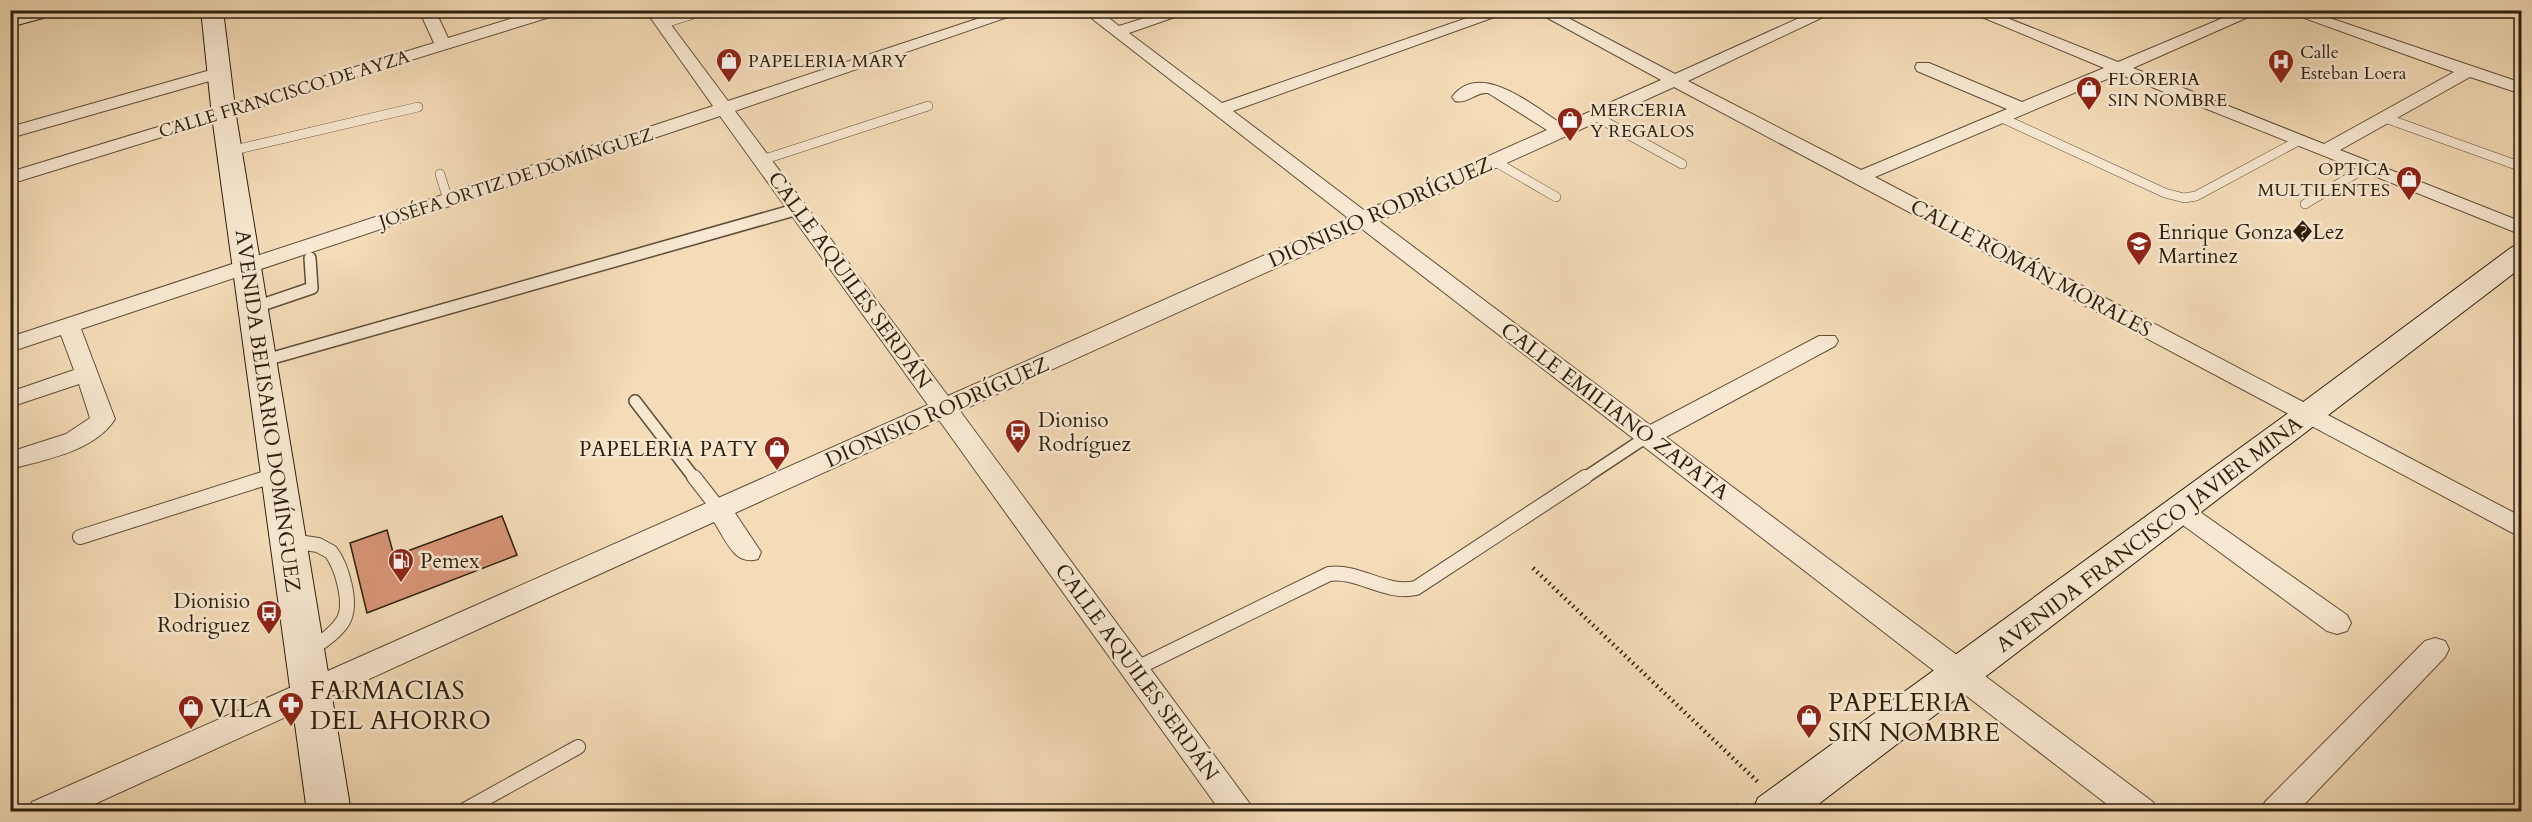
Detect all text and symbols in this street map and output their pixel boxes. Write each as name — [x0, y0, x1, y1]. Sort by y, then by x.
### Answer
place label: Calle Esteban Loera — [2300, 40, 2407, 86]
street label: CALLE FRANCISCO DE AYZA — [156, 44, 413, 145]
shop icon: PAPELERIA MARY — [714, 46, 744, 84]
hospital icon: Calle Esteban Loera — [2266, 47, 2296, 85]
place label: PAPELERIA MARY — [748, 49, 908, 74]
place label: FLORERIA SIN NOMBRE — [2108, 67, 2227, 113]
shop icon: FLORERIA SIN NOMBRE — [2074, 74, 2104, 112]
place label: MERCERIA Y REGALOS — [1590, 98, 1694, 144]
shop icon: MERCERIA Y REGALOS — [1555, 105, 1585, 143]
street label: JOSÉFA ORTIZ DE DOMÍNGUEZ — [373, 122, 656, 236]
street label: DIONISIO RODRÍGUEZ — [1264, 150, 1497, 275]
place label: OPTICA MULTILENTES — [2257, 157, 2390, 203]
shop icon: OPTICA MULTILENTES — [2394, 164, 2424, 202]
street label: CALLE AQUILES SERDÁN — [761, 166, 938, 395]
street label: CALLE ROMÁN MORALES — [1905, 192, 2157, 345]
place label: Enrique Gonza�Lez Martinez — [2158, 218, 2344, 271]
street label: AVENIDA BELISARIO DOMÍNGUEZ — [228, 228, 307, 594]
school or university icon: Enrique Gonza�Lez Martinez — [2124, 229, 2154, 267]
street label: CALLE EMILIANO ZAPATA — [1495, 316, 1735, 507]
street label: DIONISIO RODRÍGUEZ — [821, 350, 1054, 475]
place label: Dioniso Rodríguez — [1038, 406, 1131, 459]
street label: AVENIDA FRANCISCO JAVIER MINA — [1990, 409, 2308, 659]
bus stop icon: Dioniso Rodríguez — [1003, 417, 1033, 455]
shop icon: PAPELERIA PATY — [762, 434, 792, 472]
place label: PAPELERIA PATY — [579, 435, 758, 464]
fuel station icon: Pemex — [386, 546, 416, 584]
place label: Pemex — [420, 547, 480, 576]
street label: CALLE AQUILES SERDÁN — [1048, 558, 1225, 787]
place label: Dionisio Rodriguez — [157, 587, 251, 640]
bus stop icon: Dionisio Rodriguez — [254, 598, 284, 636]
place label: FARMACIAS DEL AHORRO — [310, 673, 491, 738]
place label: PAPELERIA SIN NOMBRE — [1828, 685, 2000, 750]
pharmacy icon: FARMACIAS DEL AHORRO — [276, 690, 306, 728]
place label: VILA — [210, 691, 273, 726]
shop icon: VILA — [176, 693, 206, 731]
shop icon: PAPELERIA SIN NOMBRE — [1794, 702, 1824, 740]

